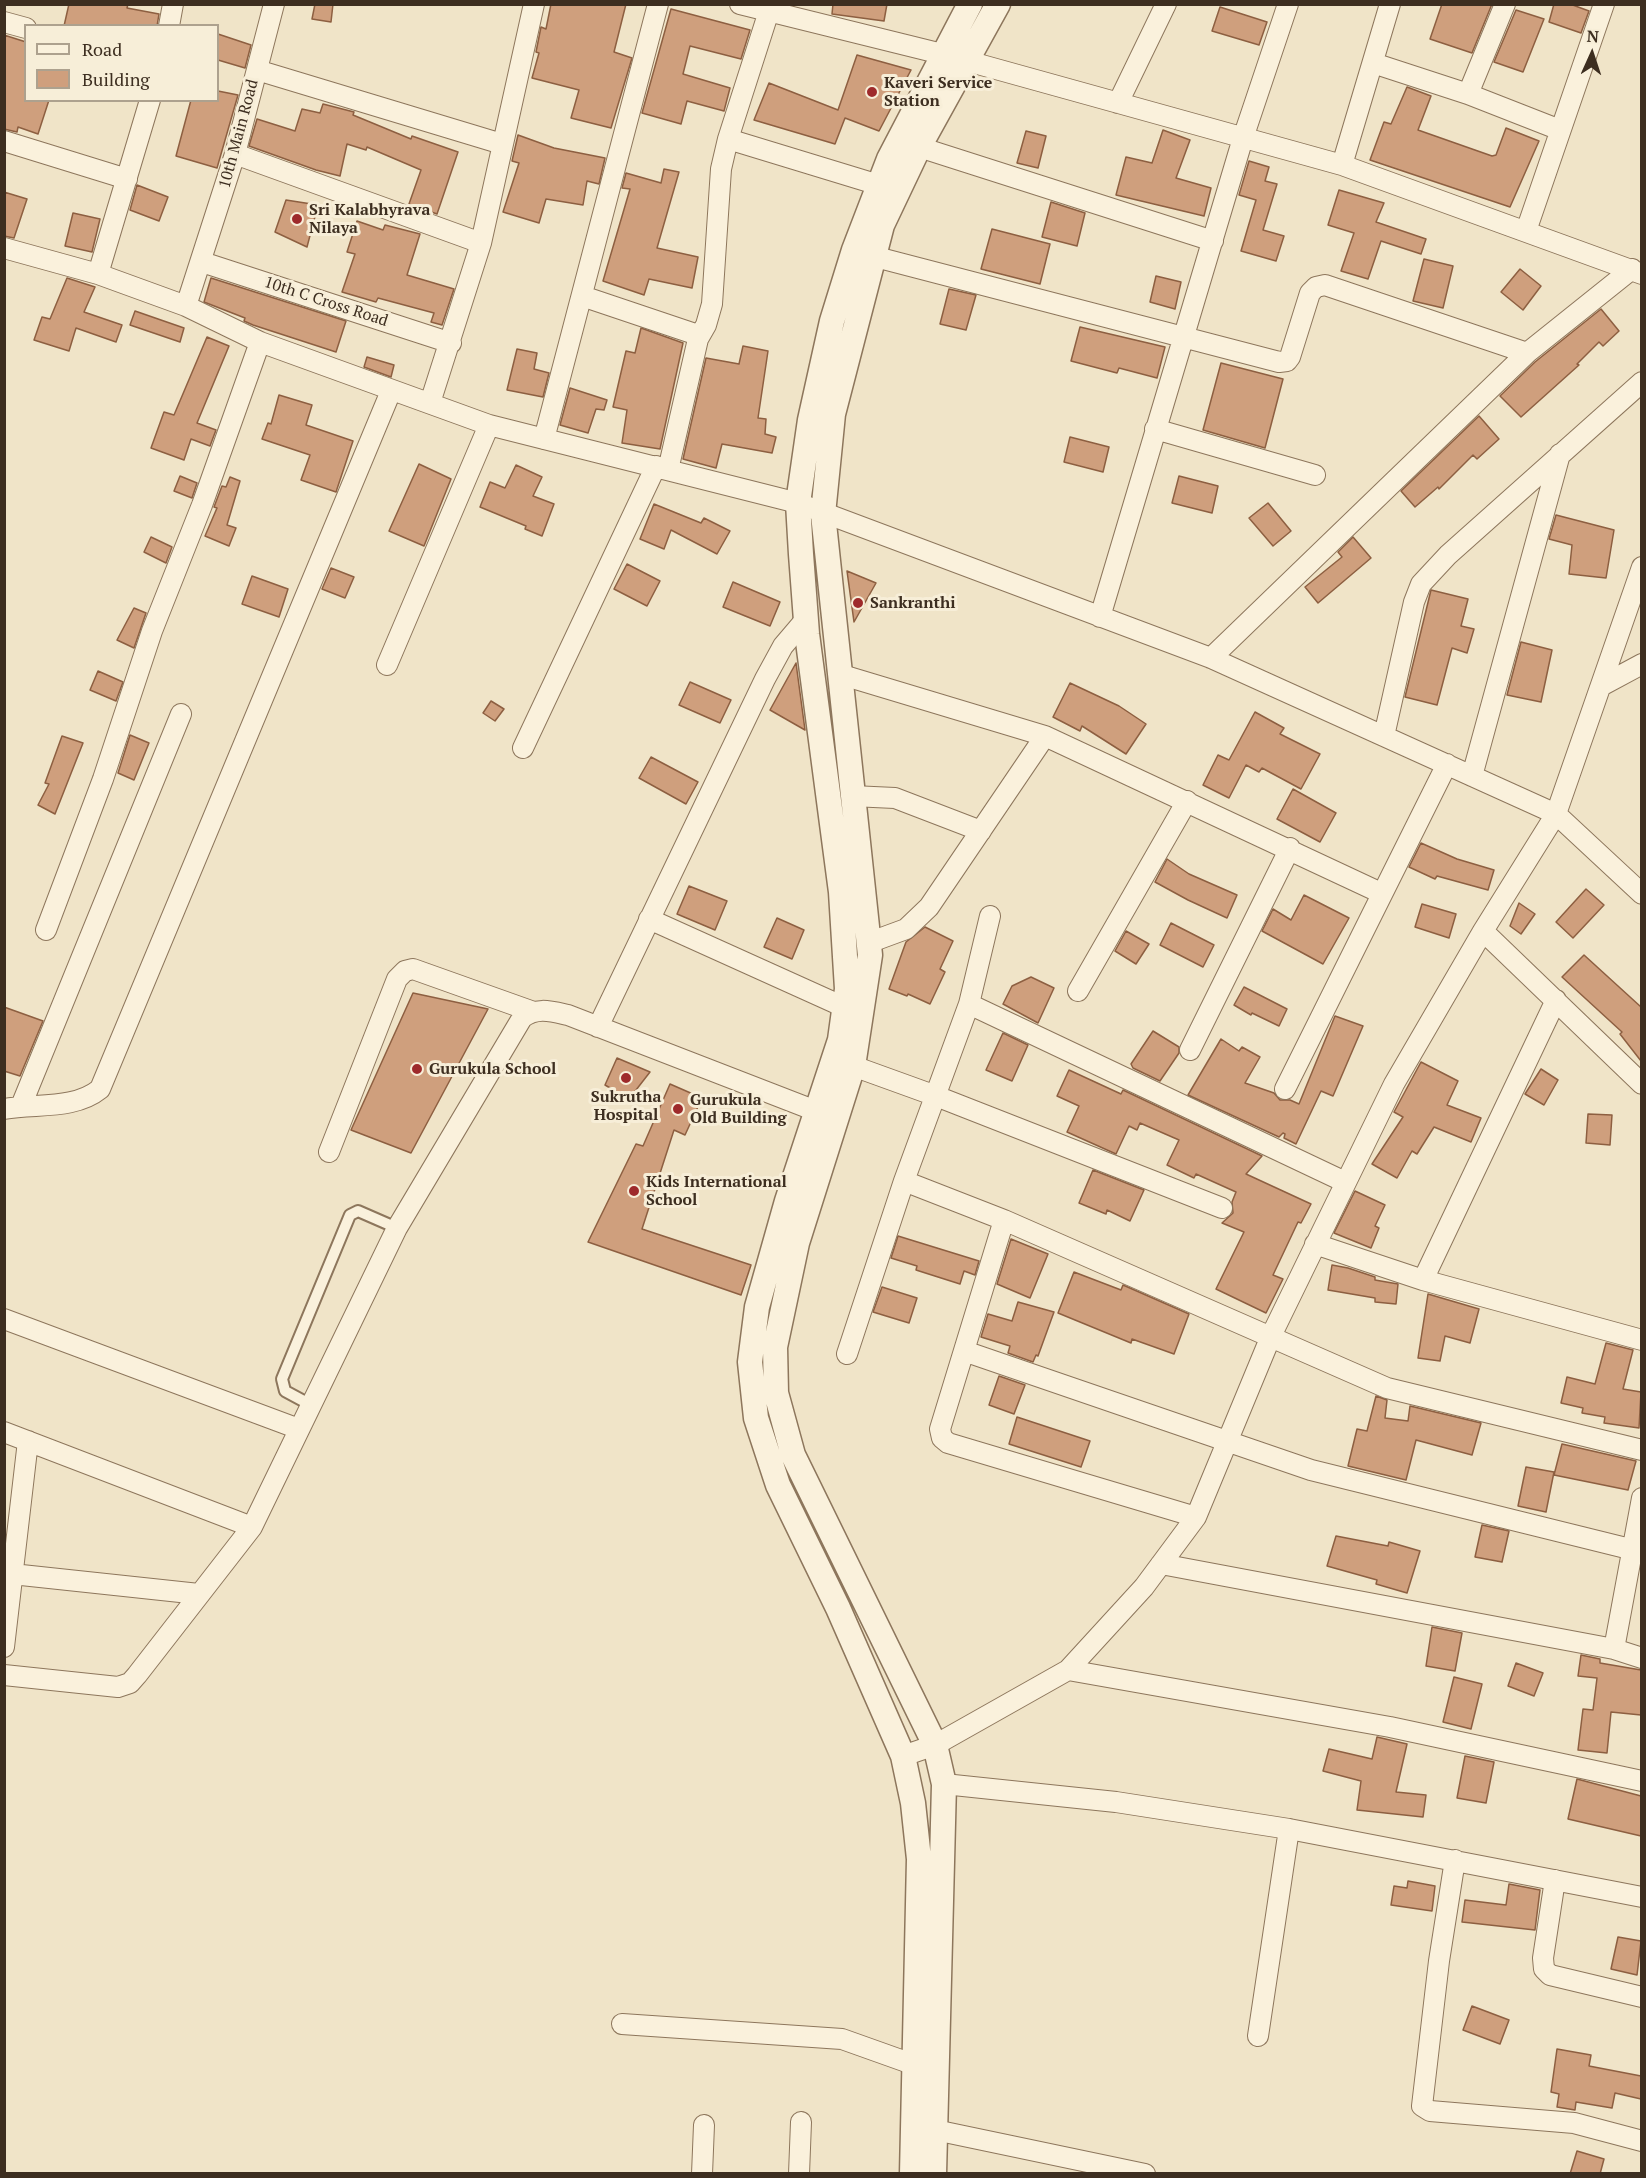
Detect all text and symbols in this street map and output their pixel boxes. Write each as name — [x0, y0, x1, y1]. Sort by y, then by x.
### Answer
legend — [24, 24, 219, 102]
north arrow — [1562, 24, 1622, 84]
text: N — [1586, 25, 1600, 47]
text: Road — [82, 37, 122, 61]
text: Building — [82, 67, 150, 91]
place label: Kaveri Service Station — [884, 73, 992, 111]
street label: 10th Main Road — [215, 77, 263, 191]
marker: Kaveri Service Station — [865, 85, 879, 99]
place label: Sri Kalabhyrava Nilaya — [309, 200, 430, 238]
marker: Sri Kalabhyrava Nilaya — [290, 212, 304, 226]
street label: 10th C Cross Road — [262, 273, 390, 331]
place label: Sankranthi — [870, 593, 956, 613]
marker: Sankranthi — [851, 596, 865, 610]
place label: Gurukula School — [429, 1059, 556, 1079]
marker: Gurukula School — [410, 1062, 424, 1076]
marker: Sukrutha Hospital — [619, 1071, 633, 1085]
place label: Sukrutha Hospital — [591, 1087, 661, 1125]
place label: Gurukula Old Building — [690, 1090, 786, 1128]
marker: Gurukula Old Building — [671, 1102, 685, 1116]
place label: Kids International School — [646, 1172, 787, 1210]
marker: Kids International School — [627, 1184, 641, 1198]

